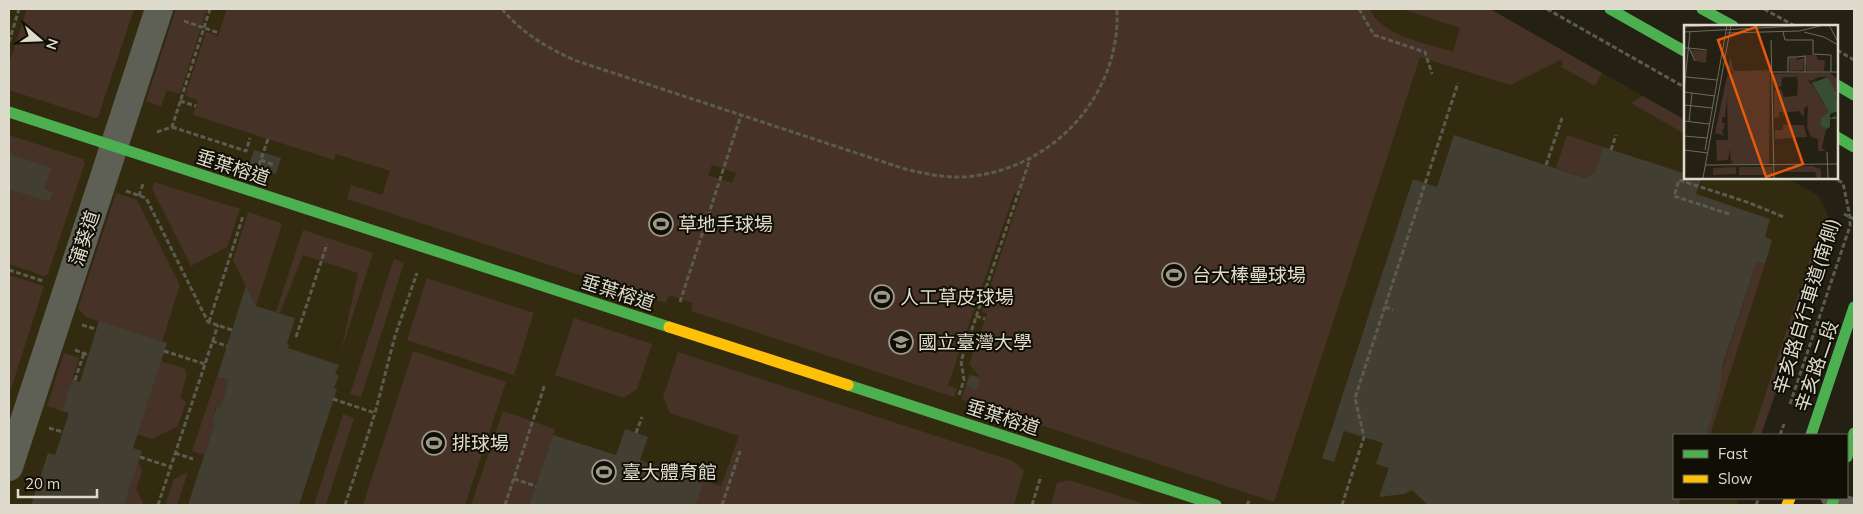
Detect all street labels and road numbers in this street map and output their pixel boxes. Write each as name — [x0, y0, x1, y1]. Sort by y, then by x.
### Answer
street label: 垂葉榕道 — [193, 144, 273, 190]
street label: 蒲葵道 — [64, 207, 104, 269]
street label: 辛亥路自行車道(南側) — [1768, 215, 1844, 397]
street label: 垂葉榕道 — [578, 269, 658, 315]
street label: 辛亥路二段 — [1789, 317, 1843, 415]
street label: 垂葉榕道 — [963, 394, 1043, 440]

